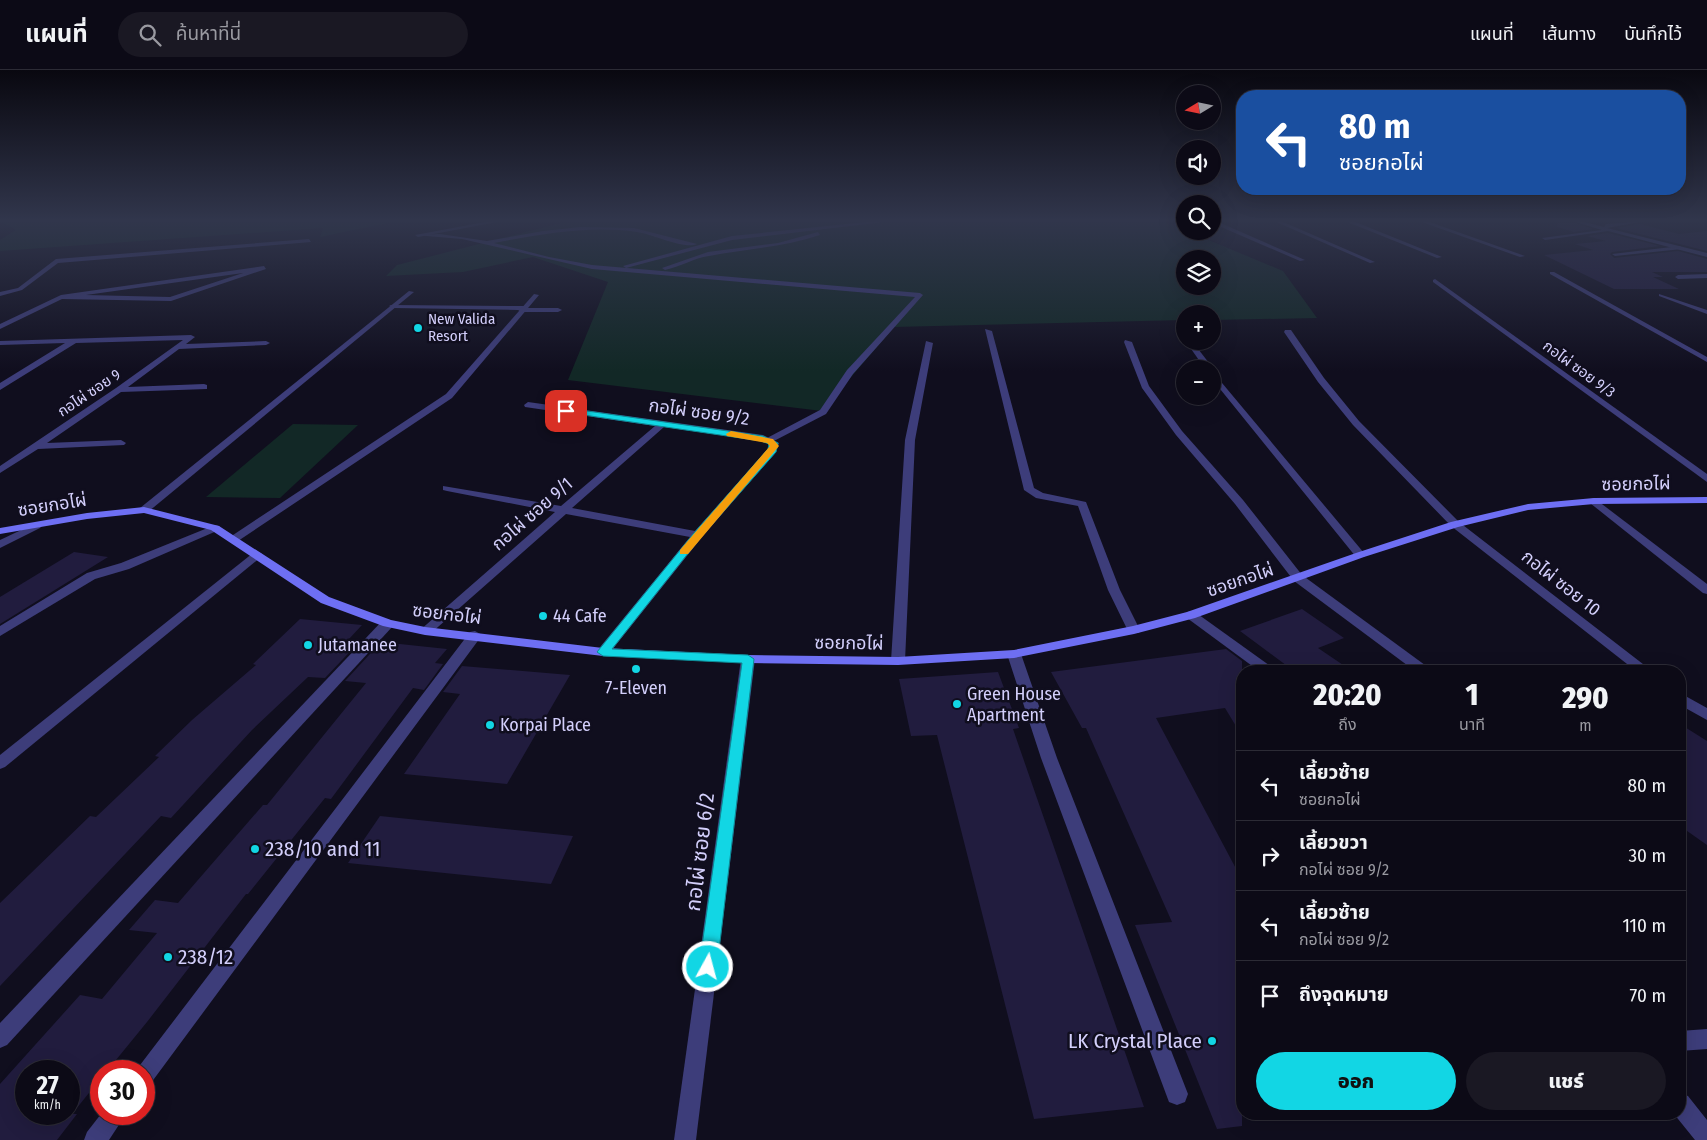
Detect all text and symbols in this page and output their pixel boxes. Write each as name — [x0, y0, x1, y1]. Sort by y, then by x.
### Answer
search box — [118, 12, 468, 57]
text: แผนที่ — [25, 20, 88, 48]
icon: search — [136, 21, 164, 49]
text: ค้นหาที่นี่ — [176, 22, 241, 45]
text: แผนที่ — [1470, 23, 1514, 45]
text: เส้นทาง — [1542, 23, 1596, 45]
text: บันทึกไว้ — [1624, 23, 1682, 45]
north arrow — [1176, 85, 1221, 130]
map controls — [1176, 85, 1221, 405]
text: 80 m — [1339, 105, 1411, 147]
icon: left — [1256, 110, 1321, 175]
button: sound — [1176, 140, 1221, 185]
text: ซอยกอไผ่ — [1339, 149, 1424, 176]
button: search — [1176, 195, 1221, 240]
button: layers — [1176, 250, 1221, 295]
button: + — [1176, 305, 1221, 350]
place label: New Valida Resort — [428, 310, 495, 345]
marker: New Valida Resort — [412, 322, 424, 334]
street label: กอไผ่ ซอย 9/3 — [1539, 337, 1619, 401]
button: − — [1176, 360, 1221, 405]
street label: กอไผ่ ซอย 9 — [54, 365, 124, 421]
pin — [545, 390, 587, 432]
street label: กอไผ่ ซอย 9/2 — [647, 394, 751, 430]
icon: arrive — [552, 397, 580, 425]
street label: ซอยกอไผ่ — [1601, 472, 1671, 496]
street label: กอไผ่ ซอย 9/1 — [487, 473, 577, 555]
street label: ซอยกอไผ่ — [16, 489, 88, 521]
street label: กอไผ่ ซอย 10 — [1517, 545, 1605, 621]
street label: ซอยกอไผ่ — [1204, 558, 1276, 602]
street label: ซอยกอไผ่ — [411, 599, 483, 629]
place label: 44 Cafe — [553, 605, 607, 627]
marker: 44 Cafe — [537, 610, 549, 622]
street label: ซอยกอไผ่ — [814, 631, 884, 655]
place label: Jutamanee — [318, 634, 397, 656]
marker: Jutamanee — [302, 639, 314, 651]
marker: 7-Eleven — [630, 663, 642, 675]
place label: 7-Eleven — [605, 677, 667, 699]
text: 20:20 — [1313, 677, 1382, 713]
text: 1 — [1465, 677, 1478, 713]
text: 290 — [1562, 680, 1609, 716]
place label: Green House Apartment — [967, 683, 1061, 726]
marker: Green House Apartment — [951, 698, 963, 710]
place label: Korpai Place — [500, 714, 591, 736]
text: ถึง — [1338, 715, 1357, 734]
text: นาที — [1459, 715, 1485, 734]
text: m — [1579, 716, 1592, 735]
marker: Korpai Place — [484, 719, 496, 731]
text: เลี้ยวซ้าย — [1299, 761, 1370, 784]
icon: left — [1256, 772, 1284, 800]
text: 80 m — [1628, 774, 1666, 797]
text: ซอยกอไผ่ — [1299, 790, 1361, 809]
street label: กอไผ่ ซอย 6/2 — [680, 791, 720, 913]
text: เลี้ยวขวา — [1299, 831, 1368, 854]
place label: 238/10 and 11 — [265, 836, 380, 862]
icon: right — [1256, 842, 1284, 870]
marker: 238/10 and 11 — [249, 843, 261, 855]
text: 30 m — [1628, 844, 1666, 867]
text: กอไผ่ ซอย 9/2 — [1299, 860, 1389, 879]
text: เลี้ยวซ้าย — [1299, 901, 1370, 924]
icon: left — [1256, 912, 1284, 940]
text: 110 m — [1622, 914, 1666, 937]
text: กอไผ่ ซอย 9/2 — [1299, 930, 1389, 949]
position arrow — [681, 940, 733, 992]
place label: 238/12 — [178, 944, 233, 970]
marker: 238/12 — [162, 951, 174, 963]
icon: arrive — [1256, 982, 1284, 1010]
text: ถึงจุดหมาย — [1299, 983, 1389, 1006]
text: 70 m — [1630, 984, 1666, 1007]
place label: LK Crystal Place — [1068, 1028, 1202, 1054]
marker: LK Crystal Place — [1206, 1035, 1218, 1047]
button: ออก — [1256, 1052, 1456, 1110]
button: แชร์ — [1466, 1052, 1666, 1110]
speed limit sign: 30 — [90, 1060, 155, 1125]
text: 27 — [36, 1071, 59, 1101]
text: km/h — [34, 1098, 61, 1112]

